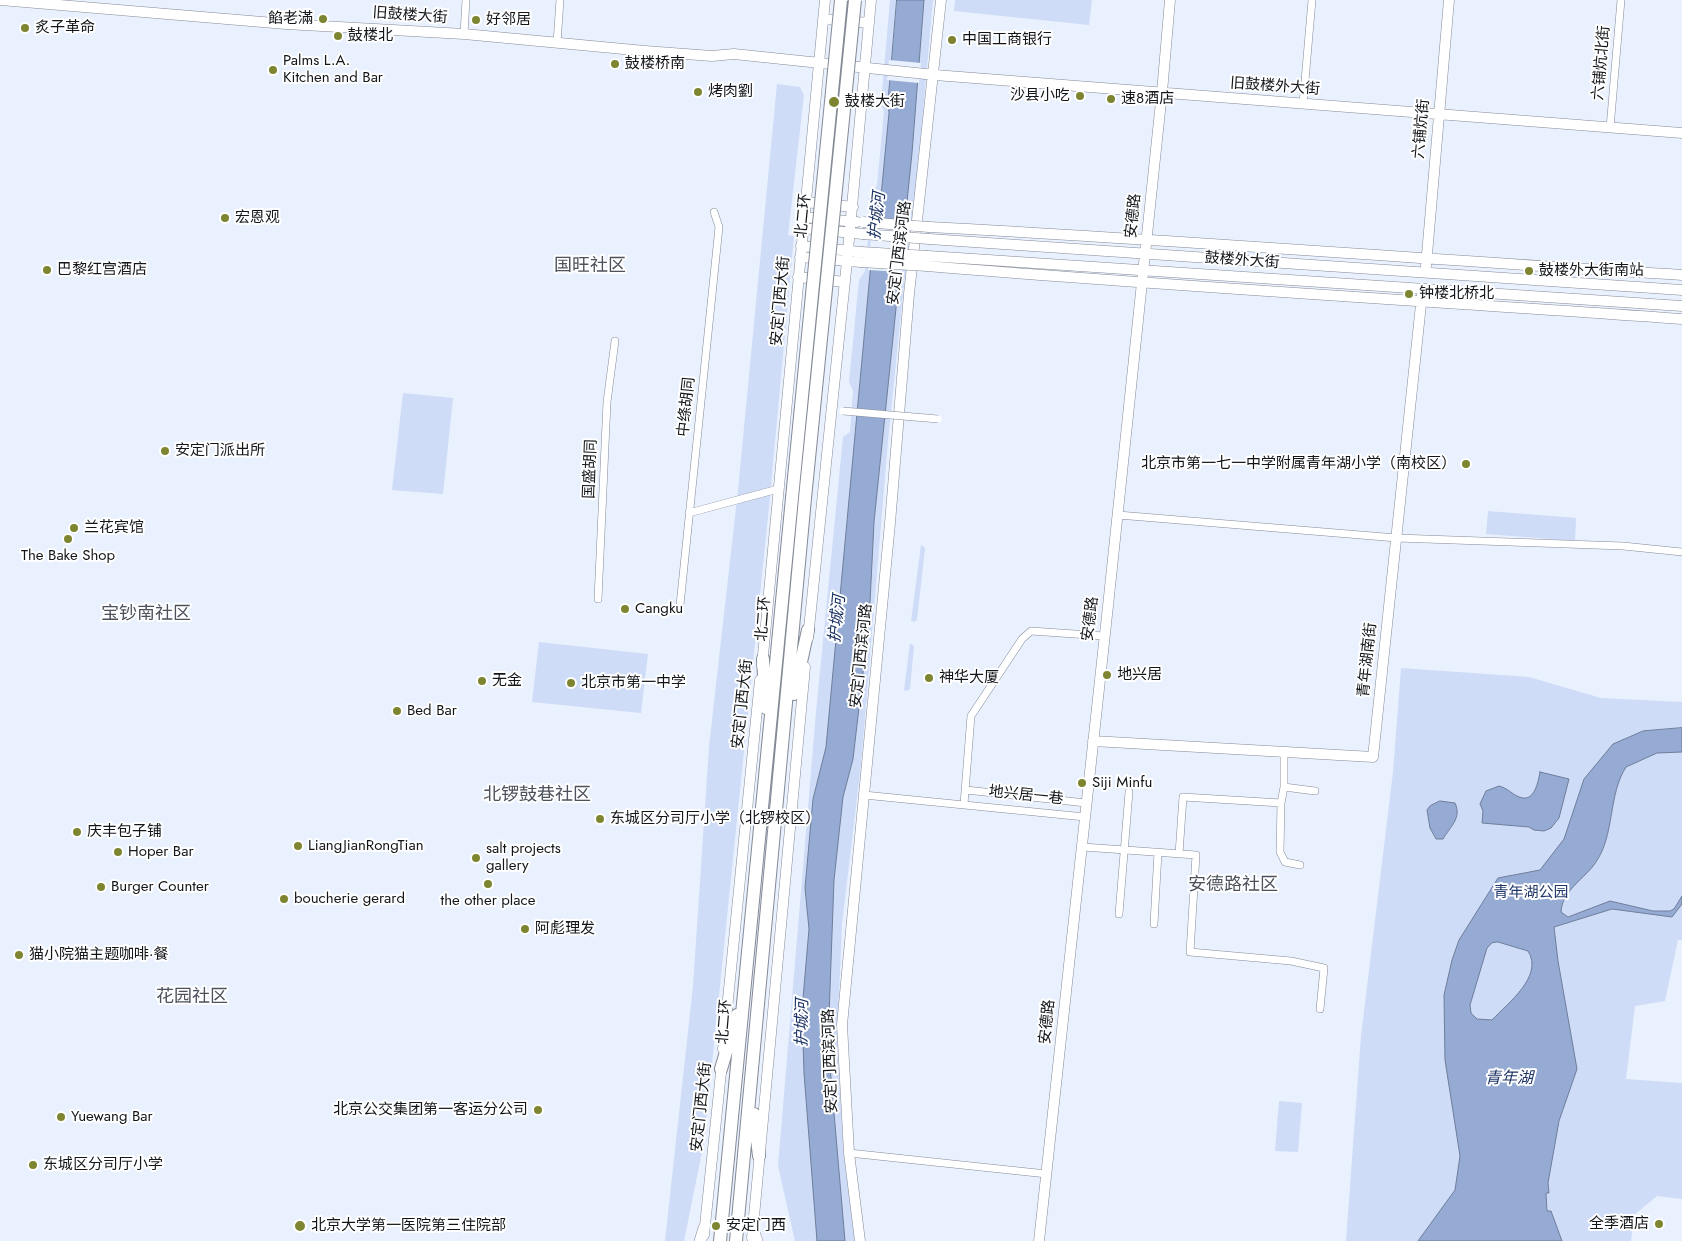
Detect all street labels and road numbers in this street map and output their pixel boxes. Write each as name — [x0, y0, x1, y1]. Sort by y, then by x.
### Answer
street label: 旧鼓楼大街 — [372, 4, 448, 28]
street label: 六铺炕北街 — [1590, 25, 1614, 101]
street label: 旧鼓楼外大街 — [1229, 75, 1321, 99]
street label: 六铺炕街 — [1410, 98, 1434, 160]
street label: 北二环 — [793, 193, 815, 239]
street label: 安德路 — [1123, 193, 1145, 239]
street label: 安定门西滨河路 — [885, 200, 915, 306]
street label: 鼓楼外大街 — [1204, 249, 1280, 273]
street label: 安定门西大街 — [768, 255, 794, 347]
street label: 中绦胡同 — [675, 376, 699, 438]
street label: 国盛胡同 — [581, 439, 601, 499]
street label: 北二环 — [753, 596, 775, 642]
street label: 安德路 — [1079, 596, 1103, 642]
street label: 安定门西滨河路 — [848, 603, 876, 709]
street label: 青年湖南街 — [1355, 622, 1381, 698]
street label: 安定门西大街 — [729, 658, 757, 750]
street label: 地兴居一巷 — [988, 783, 1064, 809]
street label: 北二环 — [714, 999, 736, 1045]
street label: 安德路 — [1037, 999, 1059, 1045]
street label: 安定门西滨河路 — [820, 1008, 842, 1114]
street label: 安定门西大街 — [688, 1061, 716, 1153]

